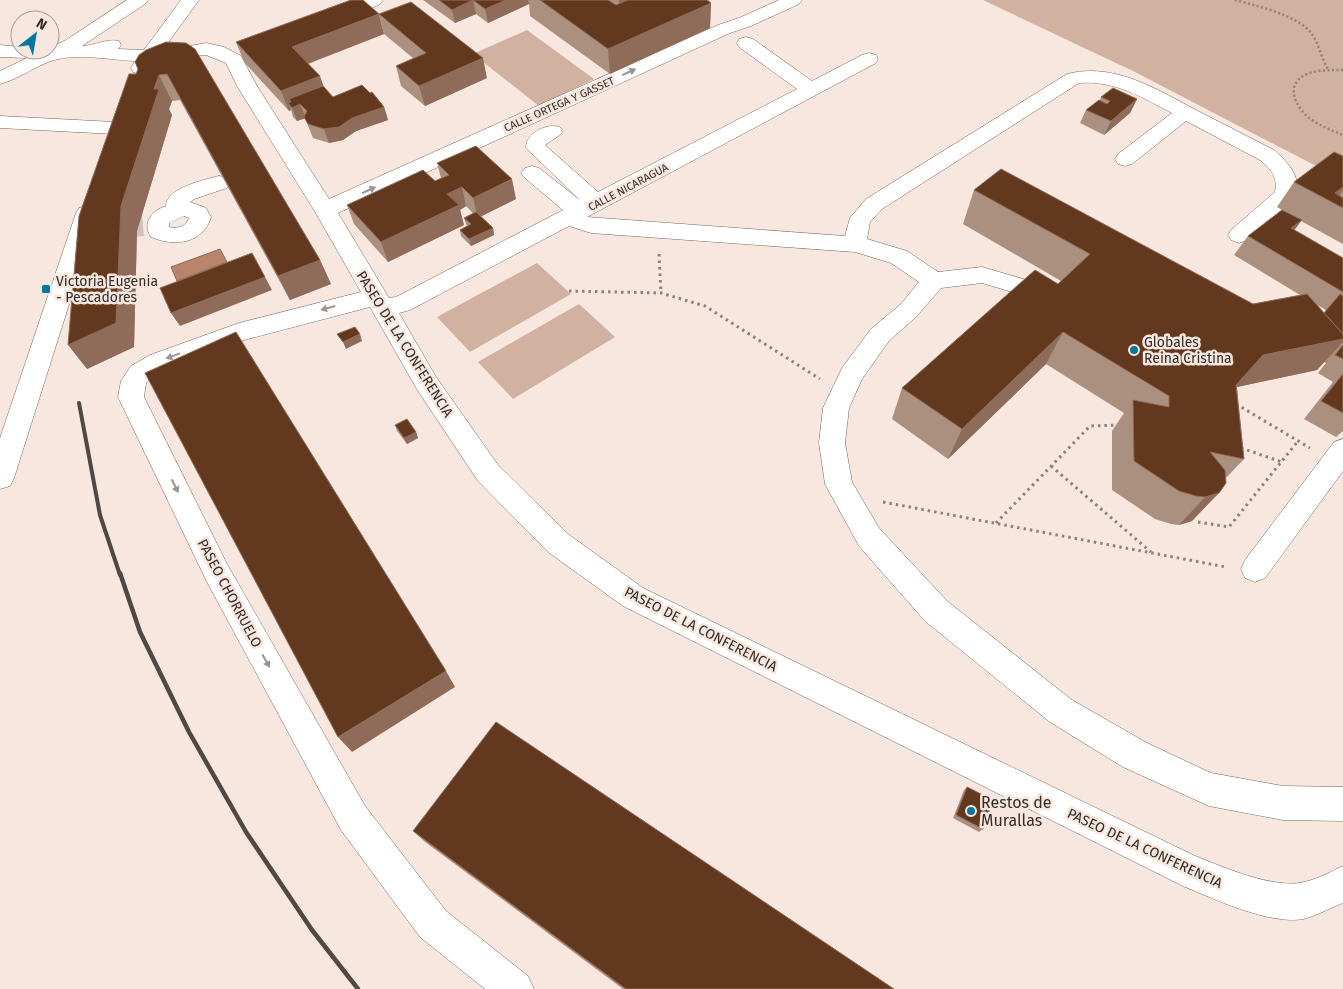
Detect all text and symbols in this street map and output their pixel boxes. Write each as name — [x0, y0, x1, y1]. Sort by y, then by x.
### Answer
north arrow — [10, 10, 60, 60]
text: N — [33, 15, 50, 34]
one-way arrow — [622, 68, 636, 76]
street label: CALLE ORTEGA Y GASSET — [502, 74, 617, 135]
street label: CALLE NICARAGUA — [586, 161, 671, 214]
one-way arrow — [362, 185, 376, 193]
street label: PASEO DE LA CONFERENCIA — [353, 268, 457, 421]
place label: Victoria Eugenia - Pescadores — [56, 273, 158, 306]
marker: Victoria Eugenia - Pescadores — [40, 283, 52, 295]
one-way arrow — [320, 305, 335, 313]
place label: Globales Reina Cristina — [1144, 334, 1232, 367]
marker: Globales Reina Cristina — [1128, 344, 1140, 356]
one-way arrow — [166, 353, 180, 361]
one-way arrow — [171, 479, 179, 493]
street label: PASEO CHORRUELO — [194, 536, 265, 650]
street label: PASEO DE LA CONFERENCIA — [621, 583, 780, 675]
one-way arrow — [262, 654, 270, 669]
place label: Restos de Murallas — [981, 793, 1052, 830]
marker: Restos de Murallas — [965, 805, 977, 817]
street label: PASEO DE LA CONFERENCIA — [1064, 805, 1225, 892]

